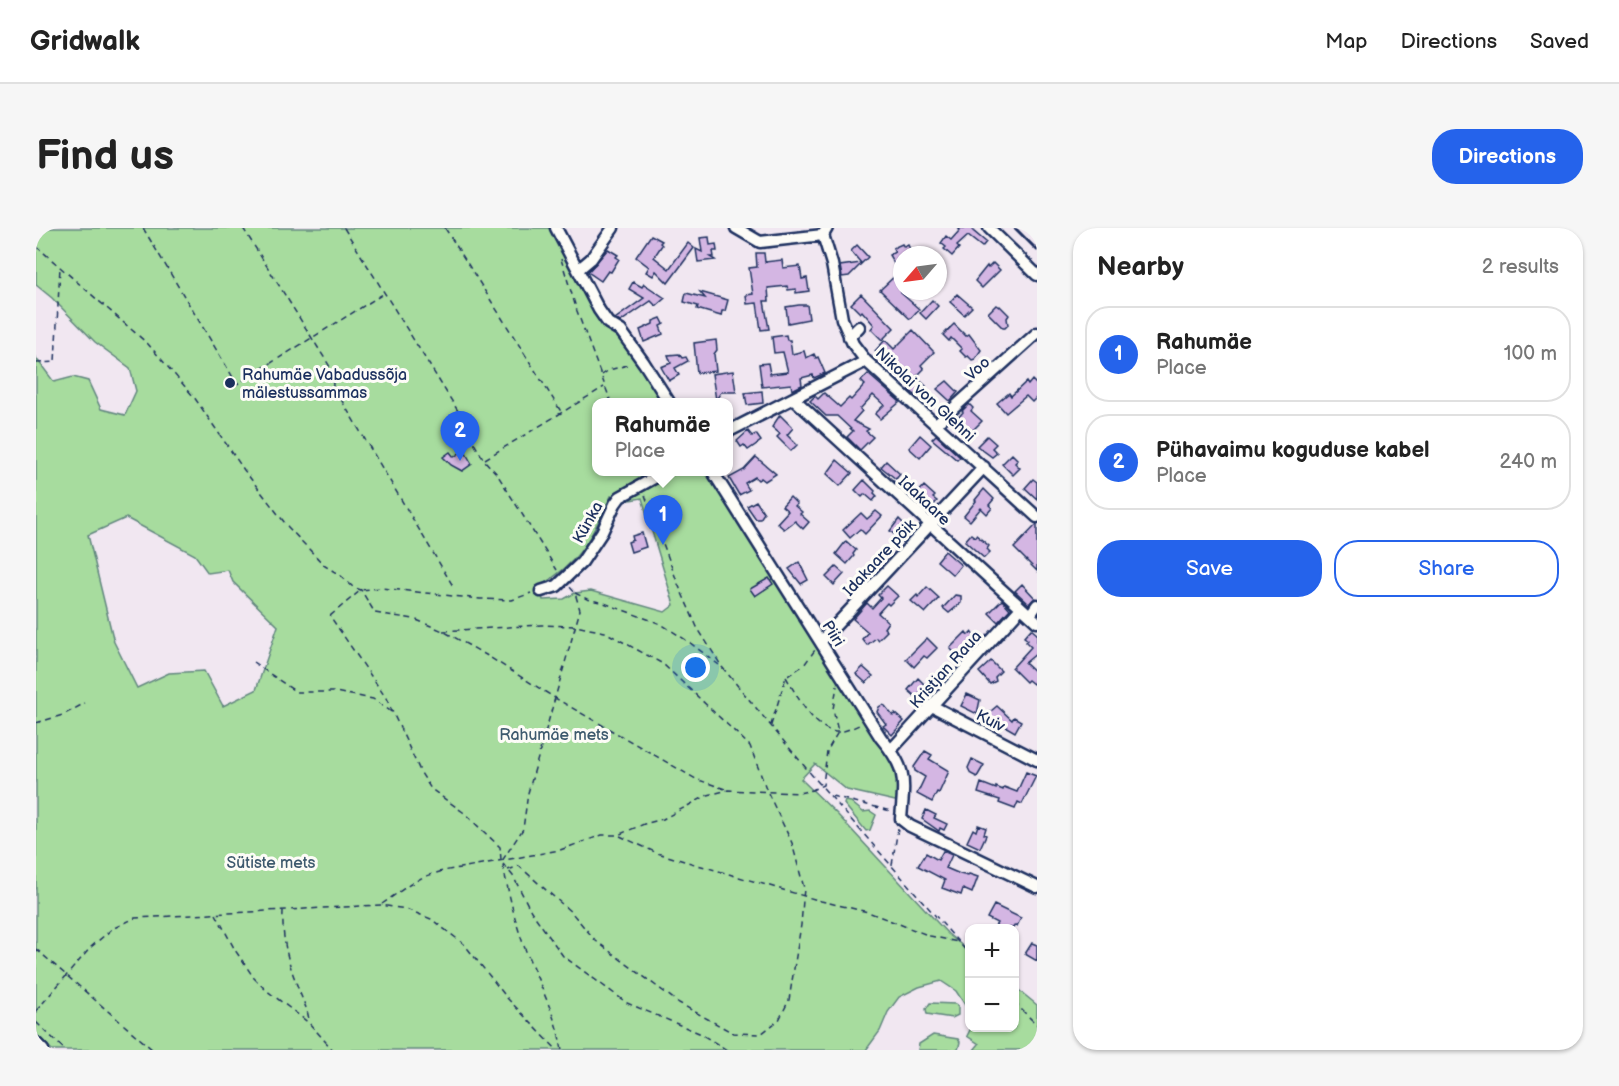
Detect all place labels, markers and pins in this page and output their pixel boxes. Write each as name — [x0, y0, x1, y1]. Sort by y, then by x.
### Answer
place label: Rahumäe Vabadussõja mälestussammas — [242, 366, 407, 403]
marker: Rahumäe Vabadussõja mälestussammas — [223, 376, 237, 390]
pin: 2 — [440, 412, 480, 461]
pin: 1 — [644, 496, 682, 545]

